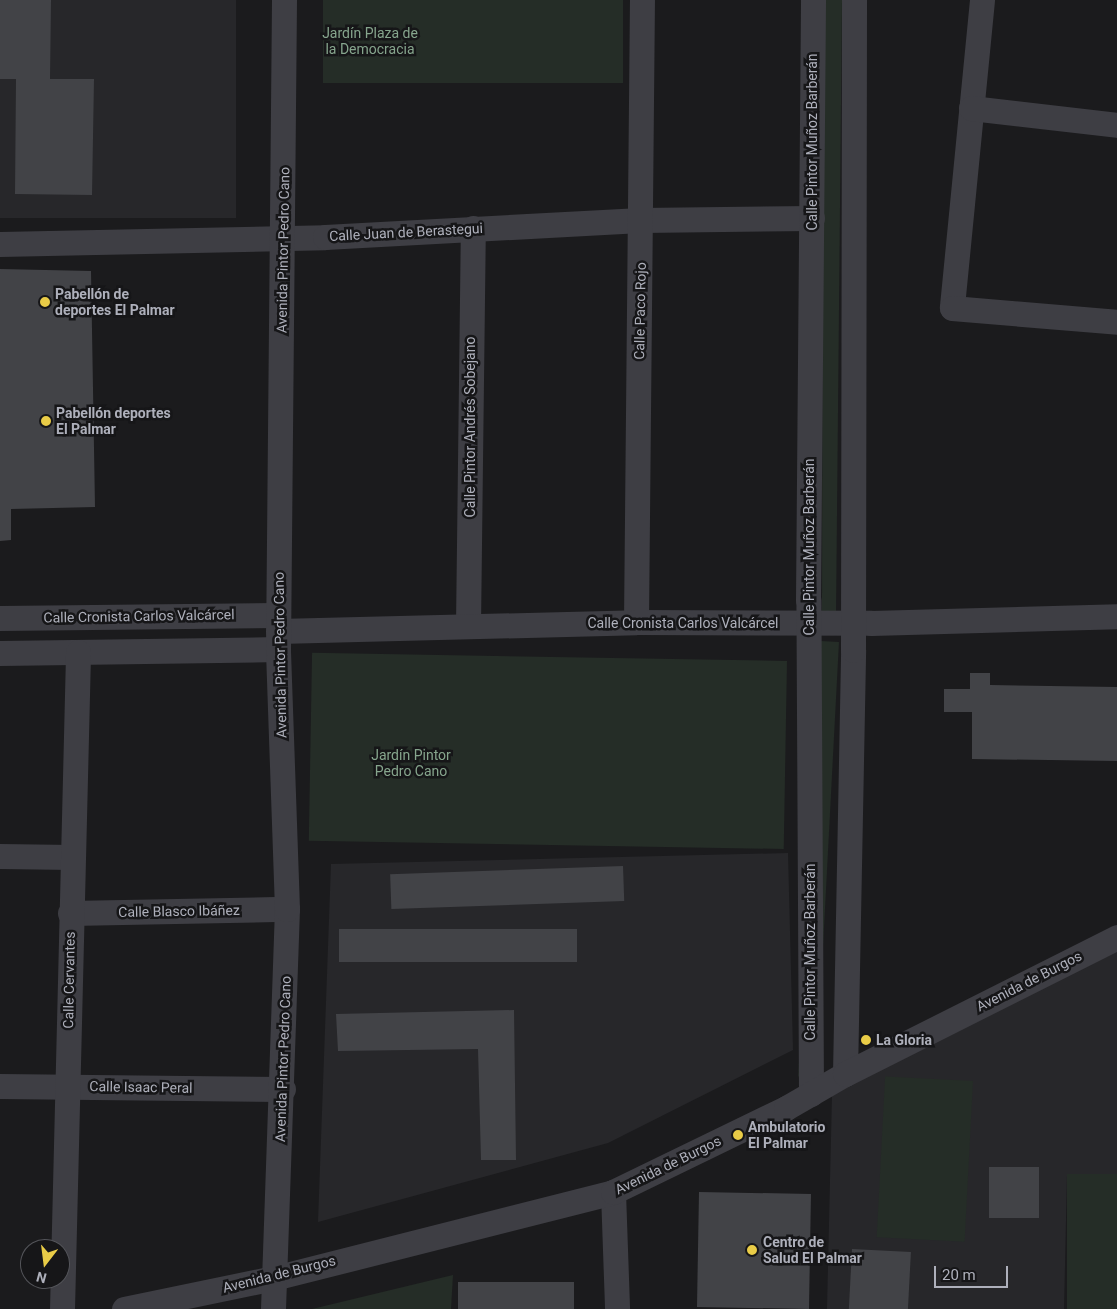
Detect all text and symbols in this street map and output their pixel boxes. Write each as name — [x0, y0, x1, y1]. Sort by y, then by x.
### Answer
park label: Jardín Plaza de la Democracia — [322, 25, 418, 58]
street label: Calle Pintor Muñoz Barberán — [804, 53, 820, 231]
street label: Avenida Pintor Pedro Cano — [273, 167, 293, 333]
street label: Calle Juan de Berastegui — [329, 220, 483, 244]
street label: Calle Paco Rojo — [631, 262, 649, 360]
place label: Pabellón de deportes El Palmar — [55, 286, 175, 318]
marker: Pabellón de deportes El Palmar — [39, 296, 51, 308]
street label: Calle Pintor Andrés Sobejano — [462, 337, 478, 517]
place label: Pabellón deportes El Palmar — [56, 405, 171, 438]
marker: Pabellón deportes El Palmar — [40, 415, 52, 427]
street label: Calle Pintor Muñoz Barberán — [801, 458, 817, 636]
street label: Avenida Pintor Pedro Cano — [270, 572, 290, 738]
street label: Calle Cronista Carlos Valcárcel — [43, 606, 235, 626]
street label: Calle Cronista Carlos Valcárcel — [587, 615, 779, 631]
park label: Jardín Pintor Pedro Cano — [371, 747, 451, 780]
street label: Calle Pintor Muñoz Barberán — [802, 863, 818, 1041]
street label: Calle Blasco Ibáñez — [118, 902, 240, 920]
street label: Calle Cervantes — [60, 931, 78, 1029]
street label: Avenida de Burgos — [974, 947, 1084, 1015]
street label: Avenida Pintor Pedro Cano — [272, 976, 294, 1142]
place label: La Gloria — [876, 1032, 932, 1048]
marker: La Gloria — [860, 1034, 872, 1046]
street label: Calle Isaac Peral — [89, 1078, 193, 1096]
place label: Ambulatorio El Palmar — [748, 1119, 825, 1152]
marker: Ambulatorio El Palmar — [732, 1129, 744, 1141]
street label: Avenida de Burgos — [612, 1132, 724, 1198]
place label: Centro de Salud El Palmar — [763, 1234, 862, 1266]
north arrow — [20, 1239, 70, 1289]
marker: Centro de Salud El Palmar — [745, 1243, 759, 1257]
street label: Avenida de Burgos — [221, 1252, 337, 1296]
scale bar — [937, 1256, 1011, 1288]
text: 20 m — [942, 1266, 976, 1284]
text: N — [35, 1269, 48, 1287]

